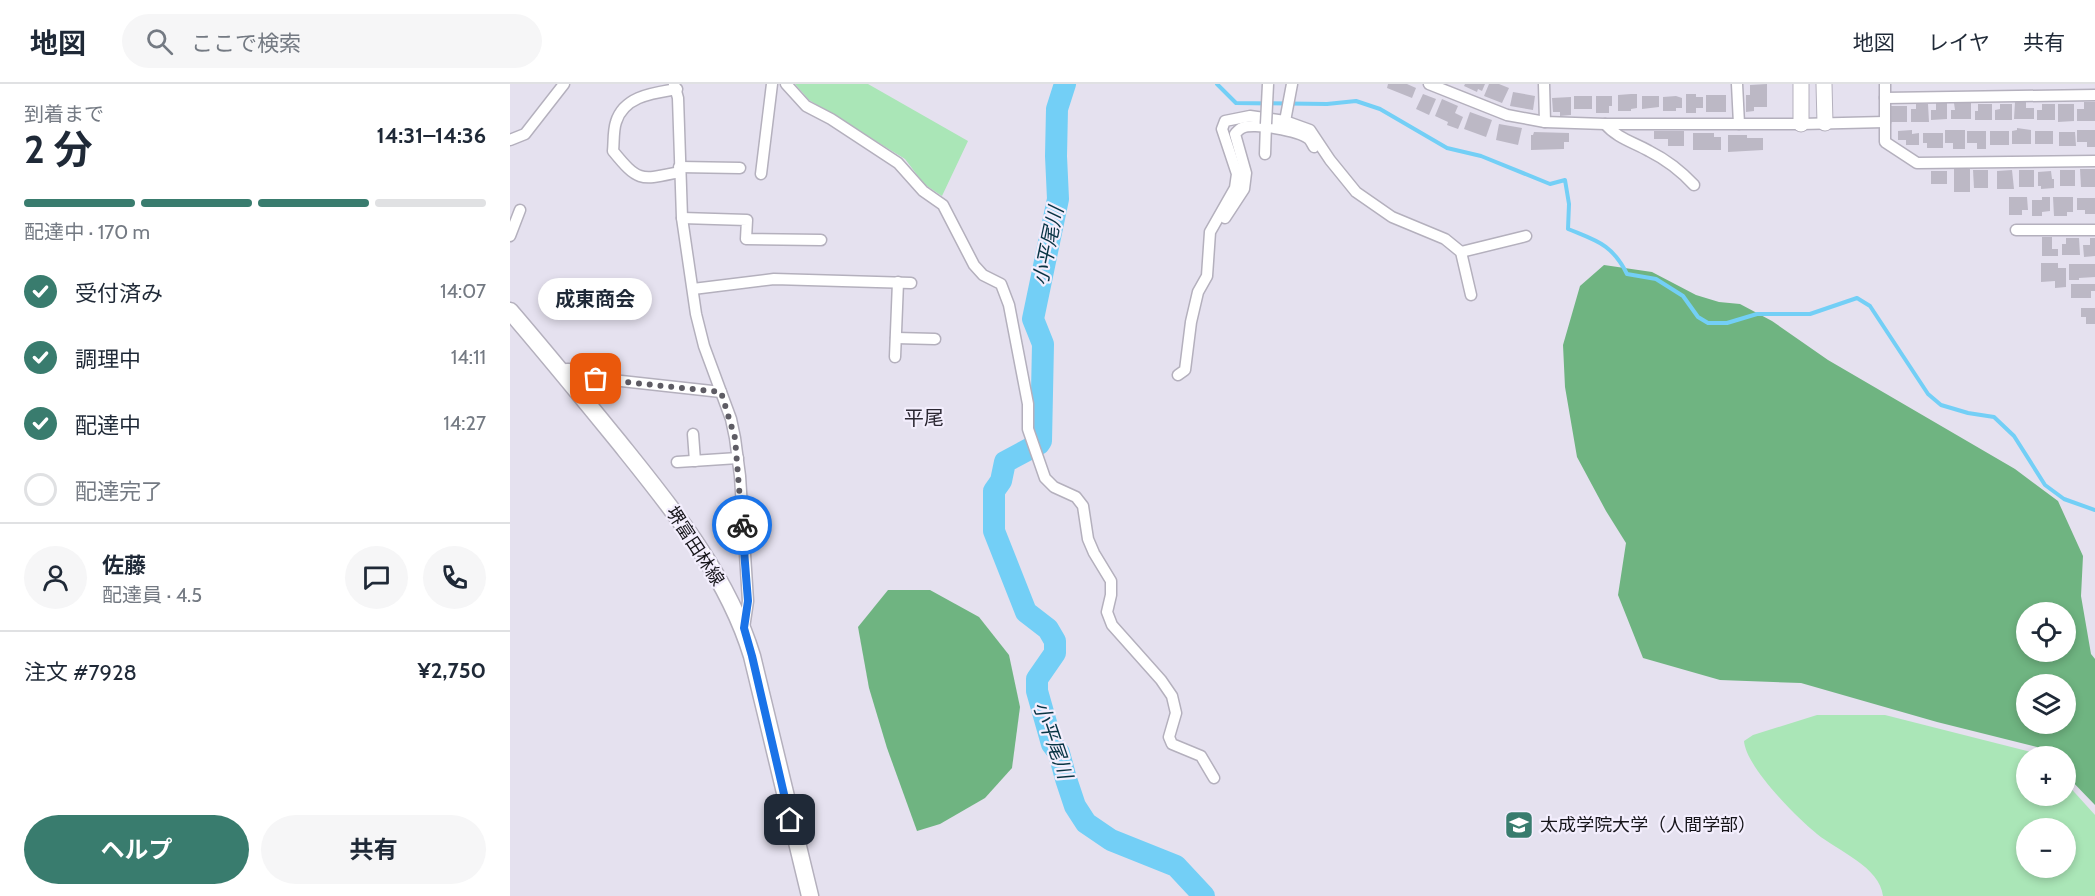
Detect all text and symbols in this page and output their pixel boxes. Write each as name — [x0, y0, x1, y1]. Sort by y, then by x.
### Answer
search box — [122, 14, 542, 68]
icon: search — [143, 25, 176, 58]
text: 地図 — [30, 26, 86, 60]
text: ここで検索 — [191, 30, 301, 57]
text: 地図 — [1853, 30, 1895, 55]
text: レイヤ — [1928, 30, 1990, 55]
text: 共有 — [2023, 30, 2065, 55]
text: 到着まで — [24, 102, 104, 126]
text: 14:31–14:36 — [377, 122, 486, 149]
text: 2 分 — [24, 125, 92, 173]
water label: 小平尾川 — [1028, 202, 1068, 288]
text: 配達中 · 170 m — [24, 220, 150, 244]
icon: check — [24, 275, 57, 308]
callout: 成東商会 — [539, 277, 653, 319]
text: 14:07 — [440, 279, 486, 303]
text: 受付済み — [75, 280, 163, 307]
text: 成東商会 — [555, 287, 635, 311]
icon: check — [24, 341, 57, 374]
text: 14:11 — [451, 345, 486, 369]
text: 調理中 — [75, 346, 141, 373]
pin — [570, 353, 621, 404]
icon: bag — [579, 362, 612, 395]
district label: 平尾 — [904, 406, 944, 430]
icon: check — [24, 407, 57, 440]
text: 14:27 — [443, 411, 486, 435]
text: 配達中 — [75, 412, 141, 439]
text: 配達完了 — [75, 478, 163, 505]
courier — [712, 495, 772, 555]
street label: 堺富田林線 — [661, 502, 729, 590]
icon: bike — [726, 509, 759, 542]
button: person — [24, 546, 87, 609]
button: chat — [345, 546, 408, 609]
button: phone — [423, 546, 486, 609]
text: 佐藤 — [102, 552, 146, 579]
text: 配達員 · 4.5 — [102, 583, 202, 607]
map controls — [2016, 602, 2076, 878]
button: locate — [2016, 602, 2076, 662]
text: ¥2,750 — [417, 657, 486, 684]
text: 注文 #7928 — [24, 659, 137, 686]
button: layers — [2016, 674, 2076, 734]
water label: 小平尾川 — [1029, 698, 1078, 784]
button: + — [2016, 746, 2076, 806]
pin — [764, 794, 815, 845]
icon: home — [773, 803, 806, 836]
school or university icon: 太成学院大学（人間学部） — [1503, 809, 1535, 841]
place label: 太成学院大学（人間学部） — [1540, 814, 1756, 836]
button: ヘルプ — [24, 815, 249, 884]
button: 共有 — [261, 815, 486, 884]
button: − — [2016, 818, 2076, 878]

